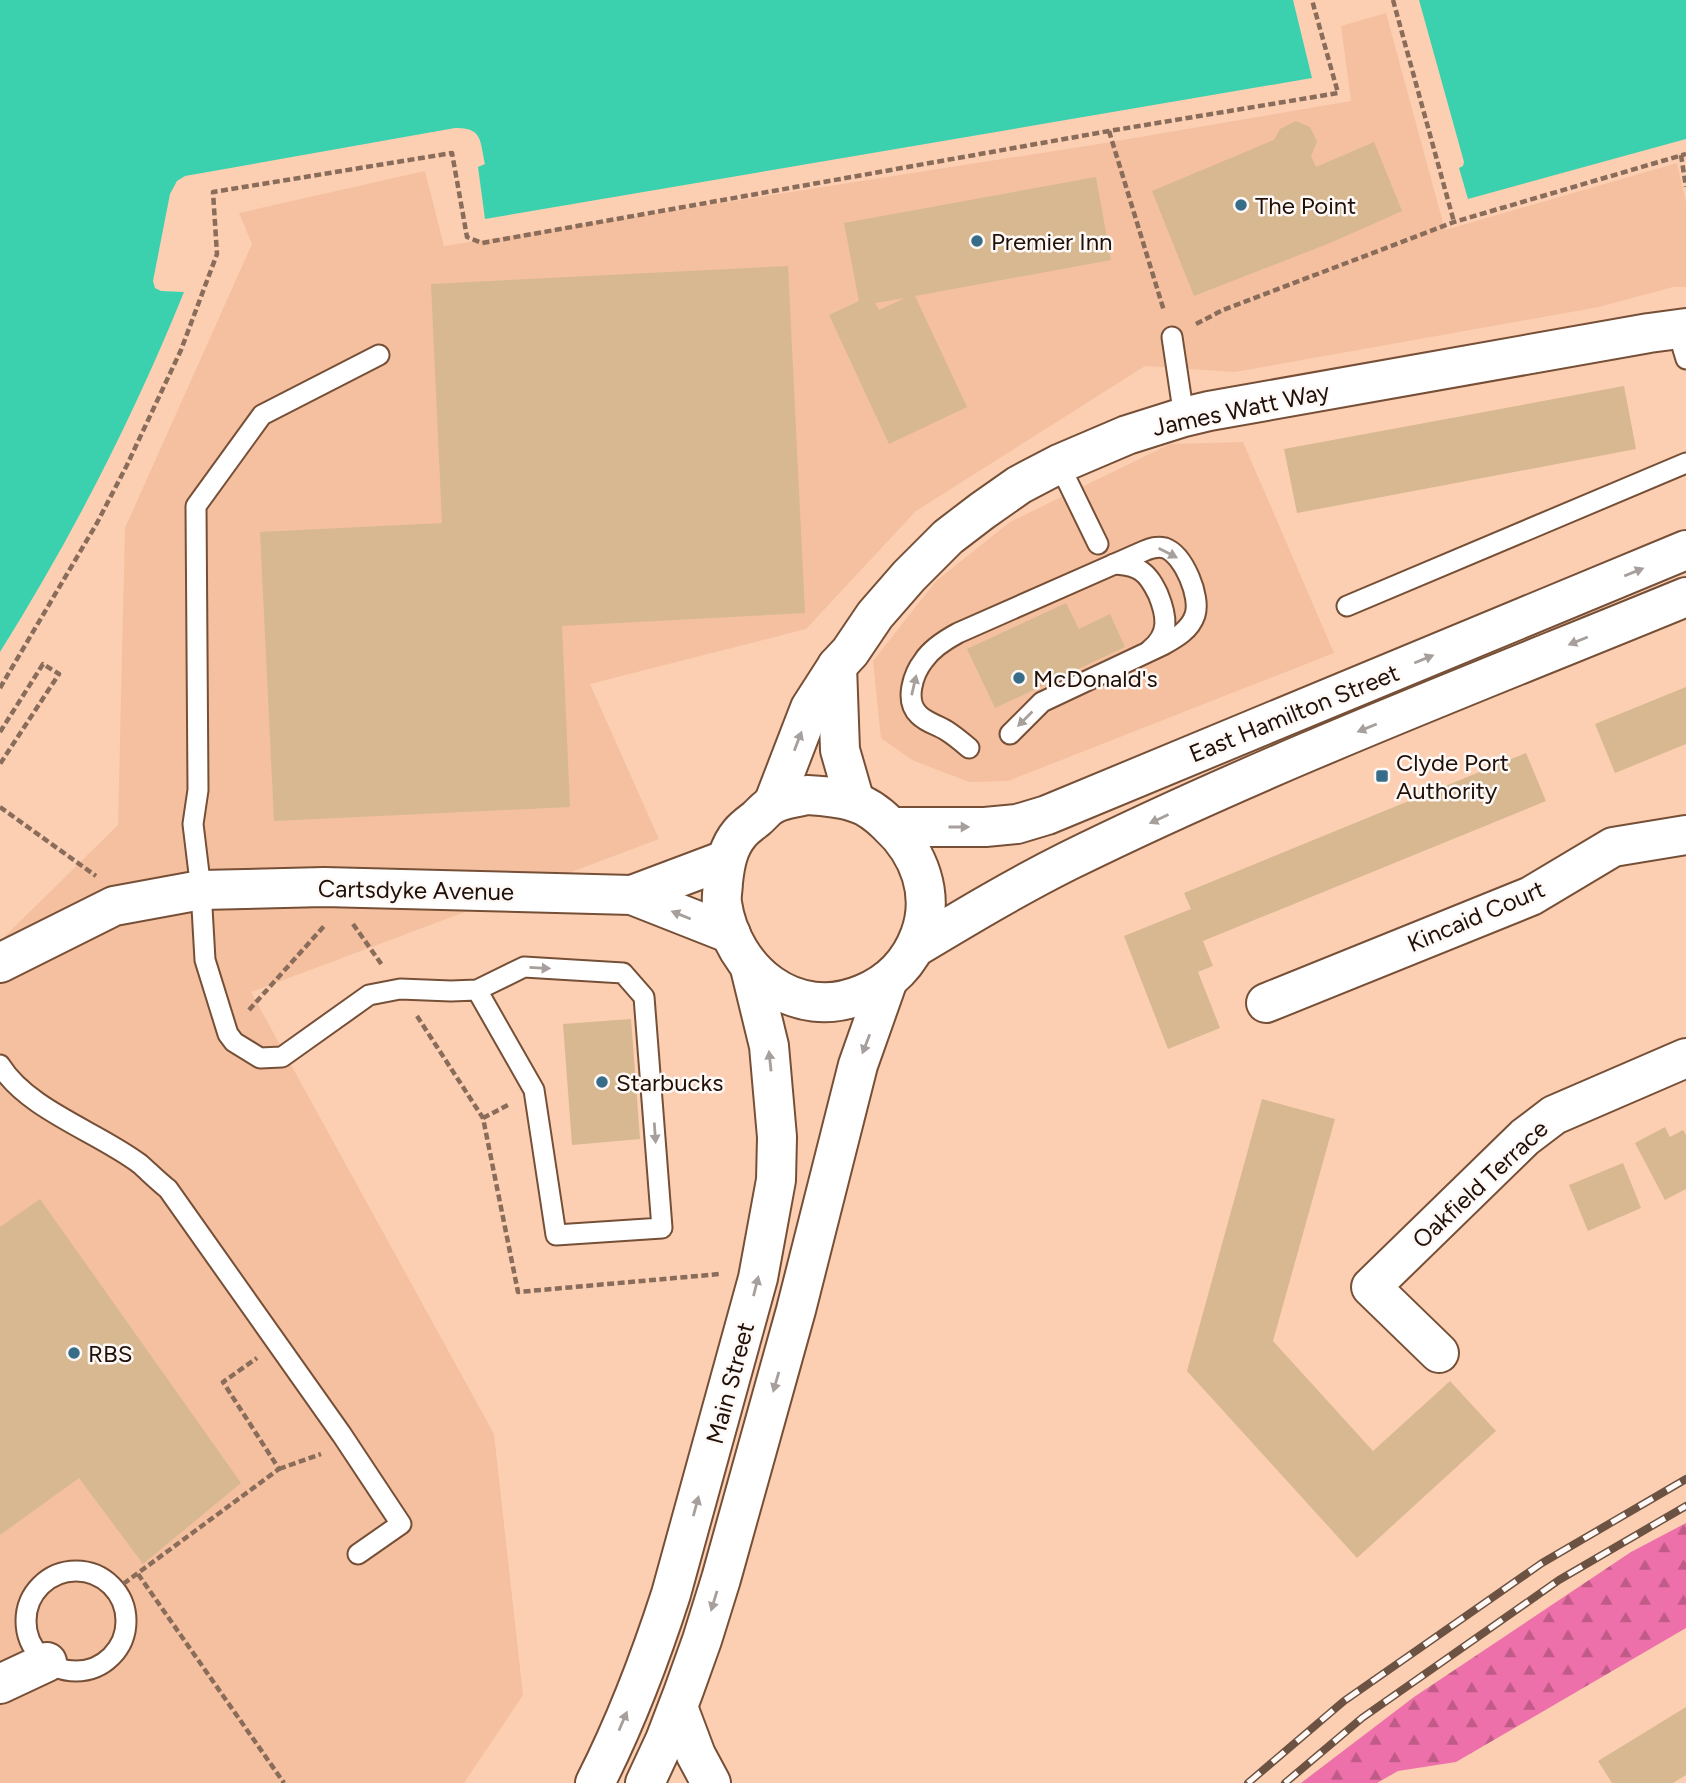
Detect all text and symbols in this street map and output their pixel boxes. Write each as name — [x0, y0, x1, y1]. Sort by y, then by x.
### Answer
place label: The Point — [1255, 191, 1356, 220]
marker: The Point — [1233, 197, 1249, 213]
place label: Premier Inn — [991, 227, 1112, 256]
marker: Premier Inn — [969, 233, 985, 249]
street label: James Watt Way — [1150, 376, 1333, 442]
one-way arrow — [1158, 547, 1178, 558]
one-way arrow — [1624, 566, 1644, 578]
one-way arrow — [1567, 636, 1588, 647]
one-way arrow — [1413, 653, 1434, 664]
street label: East Hamilton Street — [1185, 658, 1403, 768]
place label: McDonald's — [1033, 664, 1158, 693]
marker: McDonald's — [1011, 670, 1027, 686]
one-way arrow — [909, 674, 920, 696]
one-way arrow — [1017, 711, 1033, 727]
one-way arrow — [1356, 722, 1377, 733]
one-way arrow — [793, 730, 804, 751]
place label: Clyde Port Authority — [1396, 748, 1509, 805]
marker: Clyde Port Authority — [1374, 768, 1390, 784]
one-way arrow — [1149, 813, 1169, 825]
one-way arrow — [949, 821, 971, 833]
street label: Cartsdyke Avenue — [318, 874, 514, 906]
street label: Kincaid Court — [1403, 874, 1549, 958]
one-way arrow — [671, 909, 692, 920]
one-way arrow — [529, 963, 551, 974]
one-way arrow — [860, 1034, 871, 1055]
one-way arrow — [765, 1050, 776, 1072]
place label: Starbucks — [616, 1068, 723, 1097]
marker: Starbucks — [594, 1074, 610, 1090]
street label: Oakfield Terrace — [1406, 1114, 1554, 1254]
one-way arrow — [650, 1123, 661, 1145]
one-way arrow — [751, 1275, 762, 1297]
street label: Main Street — [700, 1319, 760, 1447]
place label: RBS — [88, 1339, 132, 1368]
marker: RBS — [66, 1345, 82, 1361]
one-way arrow — [770, 1371, 781, 1393]
one-way arrow — [691, 1494, 702, 1516]
one-way arrow — [708, 1591, 718, 1612]
one-way arrow — [617, 1711, 629, 1731]

